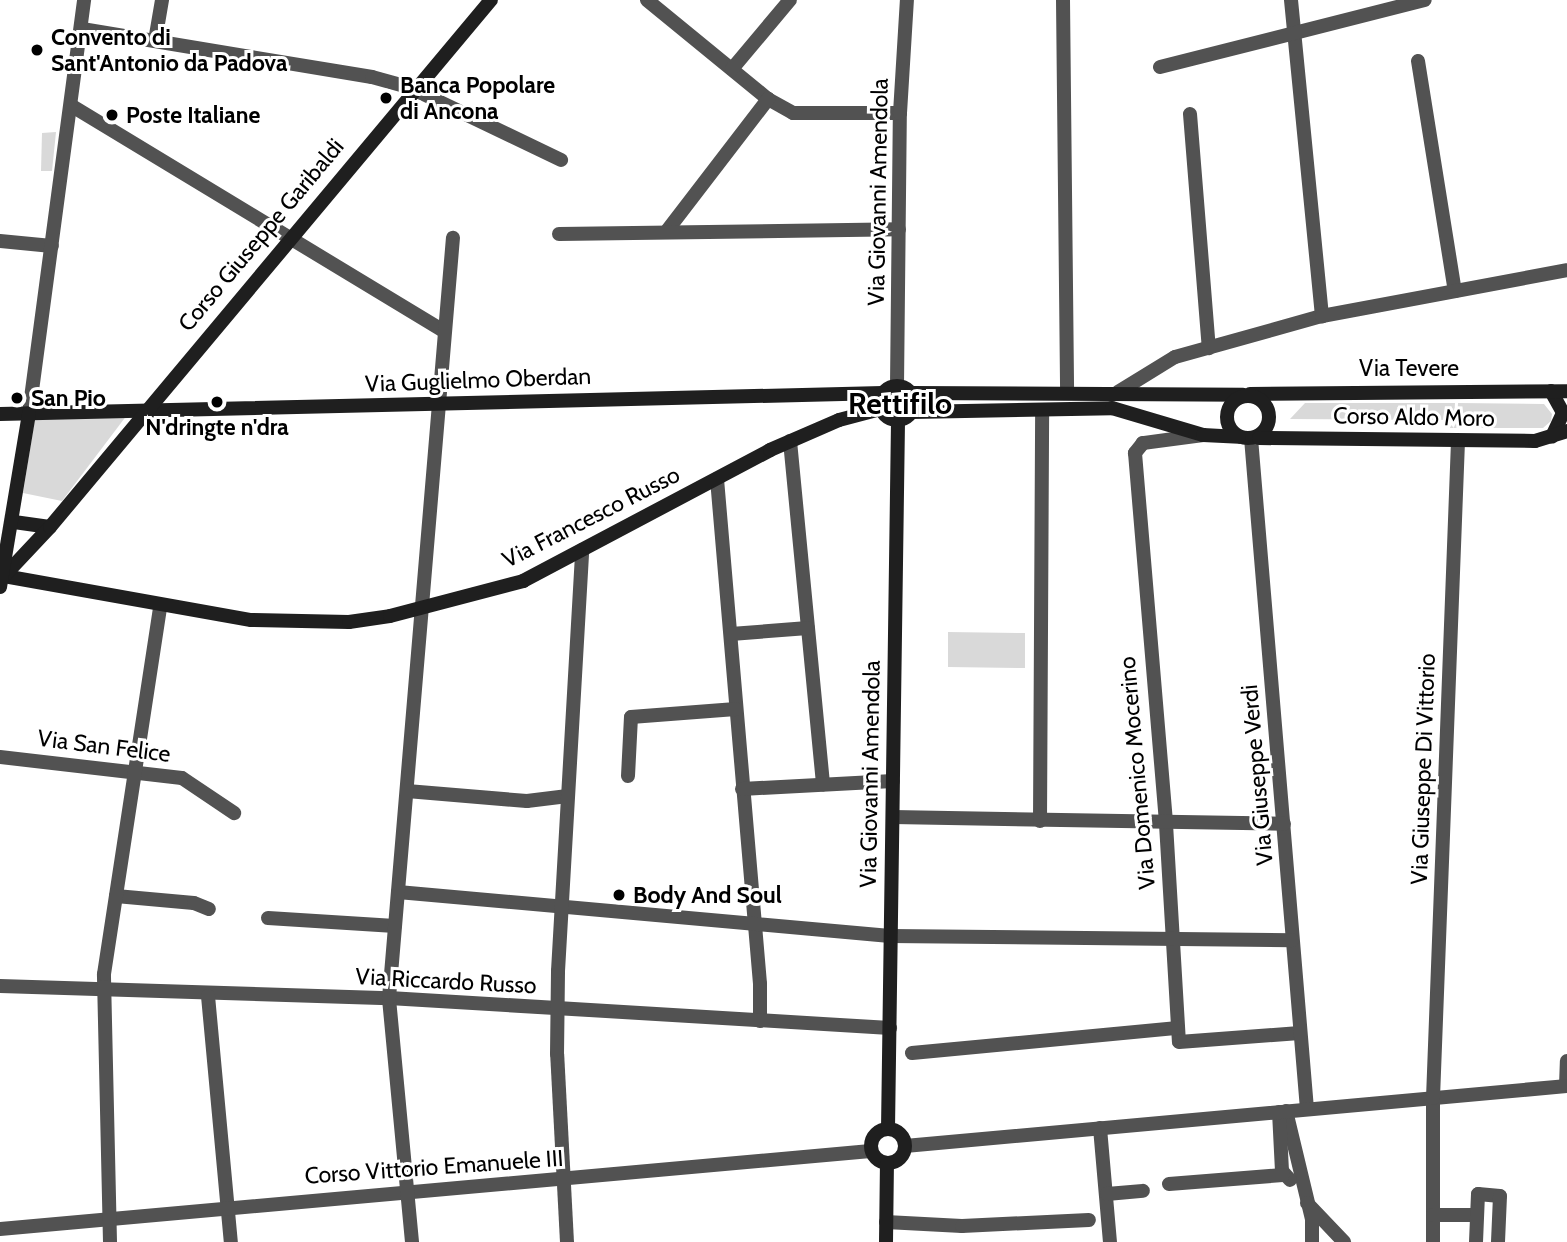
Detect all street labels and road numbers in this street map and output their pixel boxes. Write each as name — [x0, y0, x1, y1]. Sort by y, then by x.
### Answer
street label: Via Giovanni Amendola — [862, 78, 894, 306]
street label: Corso Giuseppe Garibaldi — [172, 133, 350, 337]
street label: Via Tevere — [1359, 354, 1459, 382]
street label: Via Guglielmo Oberdan — [364, 362, 592, 398]
street label: Corso Aldo Moro — [1333, 402, 1495, 432]
street label: Via Francesco Russo — [498, 460, 684, 574]
street label: Via Giuseppe Di Vittorio — [1405, 653, 1441, 885]
street label: Via Domenico Mocerino — [1113, 655, 1161, 891]
street label: Via Giovanni Amendola — [854, 660, 886, 888]
street label: Via Giuseppe Verdi — [1235, 683, 1279, 867]
street label: Via San Felice — [36, 724, 172, 768]
street label: Via Riccardo Russo — [355, 962, 537, 1000]
street label: Corso Vittorio Emanuele III — [304, 1144, 564, 1190]

